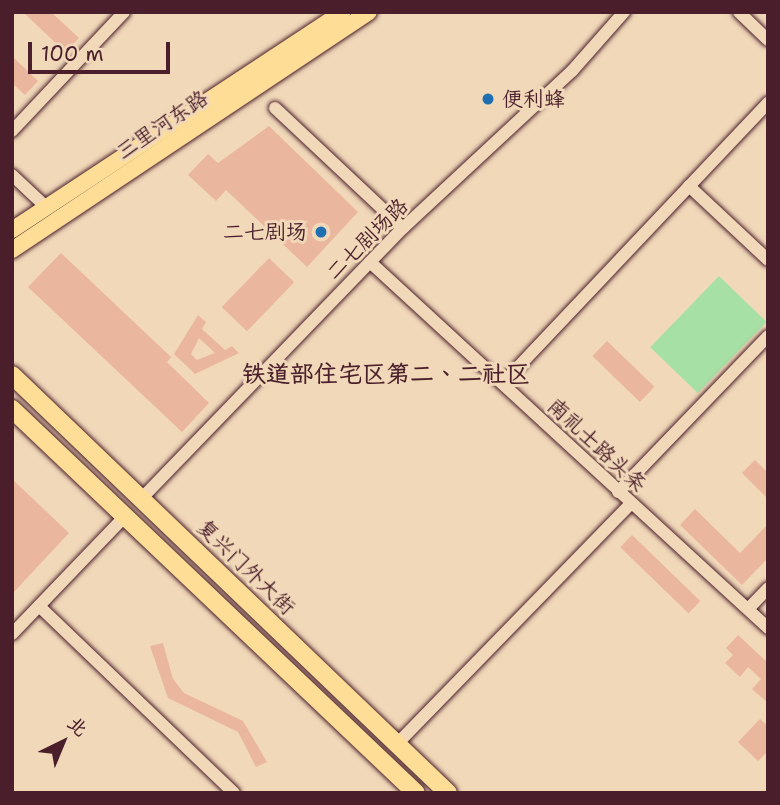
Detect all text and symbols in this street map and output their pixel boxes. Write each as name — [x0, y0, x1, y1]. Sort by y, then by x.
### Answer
scale bar — [32, 28, 173, 72]
text: 100 m — [41, 40, 104, 68]
street label: 三里河东路 — [111, 85, 213, 165]
place label: 便利蜂 — [502, 86, 565, 112]
marker: 便利蜂 — [480, 91, 496, 107]
street label: 二七剧场路 — [321, 193, 413, 285]
place label: 二七剧场 — [223, 219, 307, 245]
marker: 二七剧场 — [313, 224, 329, 240]
district label: 铁道部住宅区第二、二社区 — [242, 361, 530, 389]
street label: 南礼士路头条 — [542, 393, 652, 497]
street label: 复兴门外大街 — [192, 514, 300, 620]
north arrow — [28, 707, 98, 777]
text: 北 — [62, 711, 93, 742]

